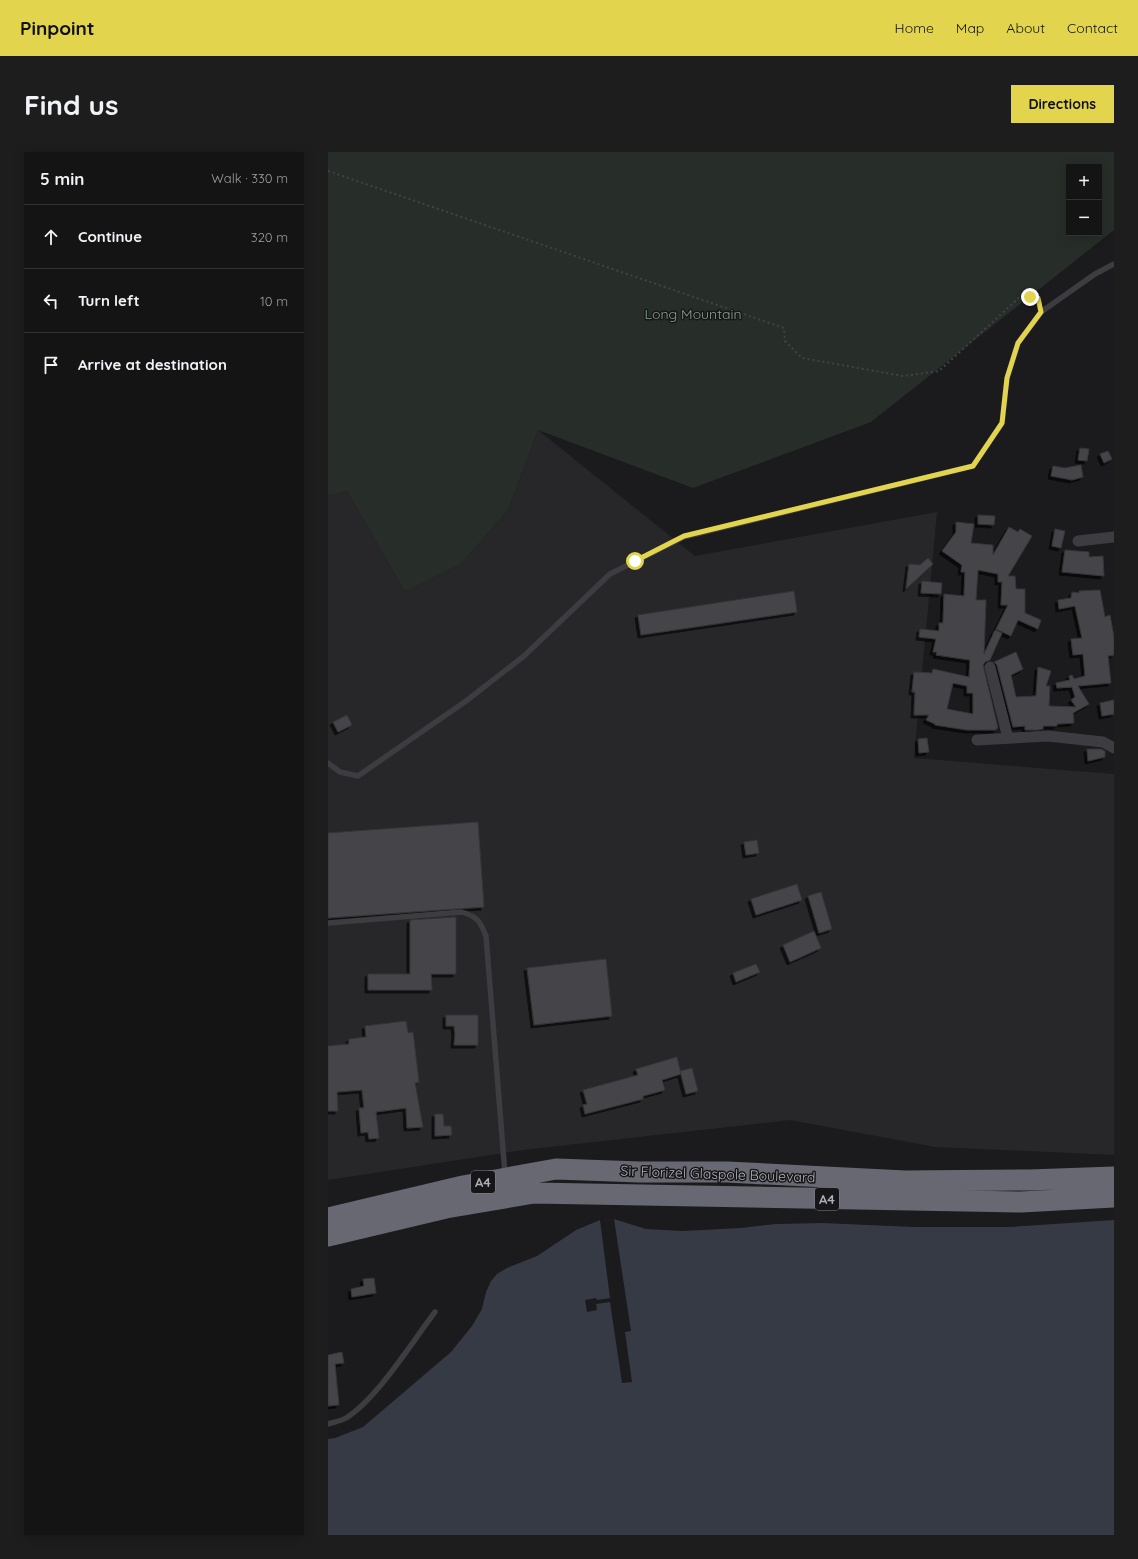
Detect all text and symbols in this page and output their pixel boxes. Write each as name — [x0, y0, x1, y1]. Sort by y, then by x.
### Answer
text: Pinpoint — [20, 16, 95, 40]
text: Home — [895, 19, 934, 37]
text: Map — [956, 19, 984, 37]
text: About — [1006, 19, 1045, 37]
text: Contact — [1067, 19, 1118, 37]
button: Directions — [1011, 85, 1114, 123]
text: Find us — [24, 87, 118, 122]
map controls — [1066, 164, 1102, 236]
button: + — [1066, 164, 1102, 200]
text: 5 min — [40, 168, 84, 189]
text: Walk · 330 m — [211, 170, 288, 186]
button: − — [1066, 200, 1102, 236]
icon: ahead — [40, 226, 62, 248]
text: Continue — [78, 227, 142, 246]
text: 320 m — [251, 229, 288, 245]
route end — [1021, 288, 1039, 306]
icon: left — [40, 290, 62, 312]
text: Turn left — [78, 291, 140, 310]
text: 10 m — [260, 293, 288, 309]
park label: Long Mountain — [645, 305, 741, 323]
icon: arrive — [40, 354, 62, 376]
text: Arrive at destination — [78, 355, 227, 374]
route start — [626, 552, 644, 570]
street label: Sir Florizel Glaspole Boulevard — [620, 1162, 816, 1186]
road number: A4 — [471, 1171, 495, 1193]
road number: A4 — [815, 1188, 839, 1210]

